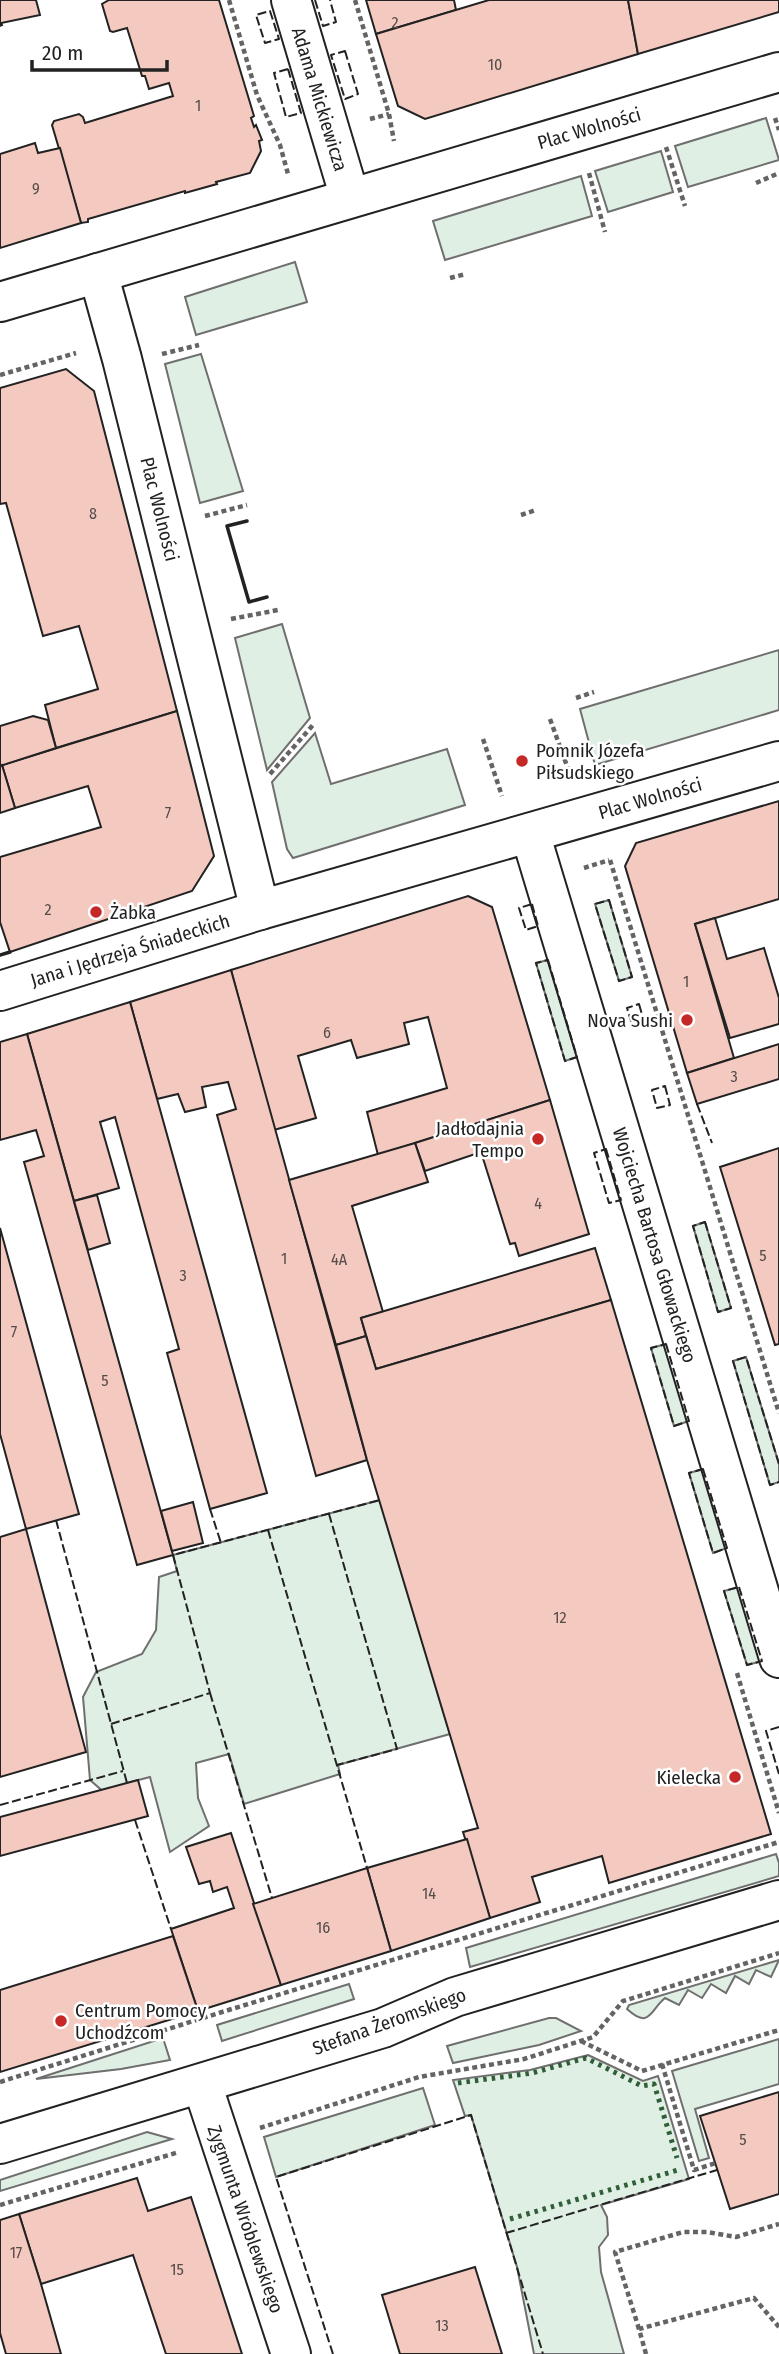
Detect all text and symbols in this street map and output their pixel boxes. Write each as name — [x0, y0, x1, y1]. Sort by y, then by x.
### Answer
house number: 2 — [391, 13, 399, 32]
street label: Adama Mickiewicza — [287, 24, 352, 174]
scale bar — [32, 28, 166, 72]
text: 20 m — [42, 40, 83, 66]
house number: 10 — [488, 55, 502, 74]
house number: 1 — [195, 96, 201, 115]
street label: Plac Wolności — [535, 103, 644, 154]
house number: 9 — [32, 179, 40, 198]
street label: Plac Wolności — [135, 455, 184, 564]
house number: 8 — [89, 504, 97, 523]
place label: Pomnik Józefa Piłsudskiego — [536, 739, 645, 784]
marker: Pomnik Józefa Piłsudskiego — [514, 753, 530, 769]
street label: Plac Wolności — [596, 773, 705, 824]
house number: 7 — [165, 803, 172, 822]
house number: 2 — [44, 900, 52, 919]
place label: Żabka — [110, 901, 156, 924]
marker: Żabka — [88, 904, 104, 920]
street label: Jana i Jędrzeja Śniadeckich — [28, 909, 233, 992]
house number: 1 — [683, 972, 689, 991]
place label: Nova Sushi — [587, 1009, 673, 1032]
marker: Nova Sushi — [679, 1012, 695, 1028]
house number: 6 — [323, 1023, 331, 1042]
house number: 3 — [730, 1067, 738, 1086]
place label: Jadłodajnia Tempo — [436, 1117, 524, 1162]
street label: Wojciecha Bartosa Głowackiego — [608, 1125, 701, 1365]
marker: Jadłodajnia Tempo — [530, 1131, 546, 1147]
house number: 4 — [534, 1194, 542, 1213]
house number: 5 — [759, 1246, 767, 1265]
house number: 1 — [281, 1249, 287, 1268]
house number: 4A — [331, 1250, 348, 1269]
house number: 3 — [179, 1266, 187, 1285]
house number: 7 — [11, 1322, 18, 1341]
house number: 5 — [101, 1371, 109, 1390]
house number: 12 — [553, 1608, 567, 1627]
place label: Kielecka — [656, 1766, 721, 1789]
marker: Kielecka — [727, 1769, 743, 1785]
house number: 14 — [422, 1884, 436, 1903]
house number: 16 — [316, 1918, 330, 1937]
street label: Stefana Żeromskiego — [309, 1983, 469, 2060]
place label: Centrum Pomocy Uchodźcom — [75, 1999, 207, 2044]
marker: Centrum Pomocy Uchodźcom — [53, 2013, 69, 2029]
street label: Zygmunta Wróblewskiego — [203, 2122, 289, 2316]
house number: 5 — [739, 2130, 747, 2149]
house number: 17 — [10, 2243, 23, 2262]
house number: 15 — [170, 2260, 184, 2279]
house number: 13 — [435, 2316, 449, 2335]

